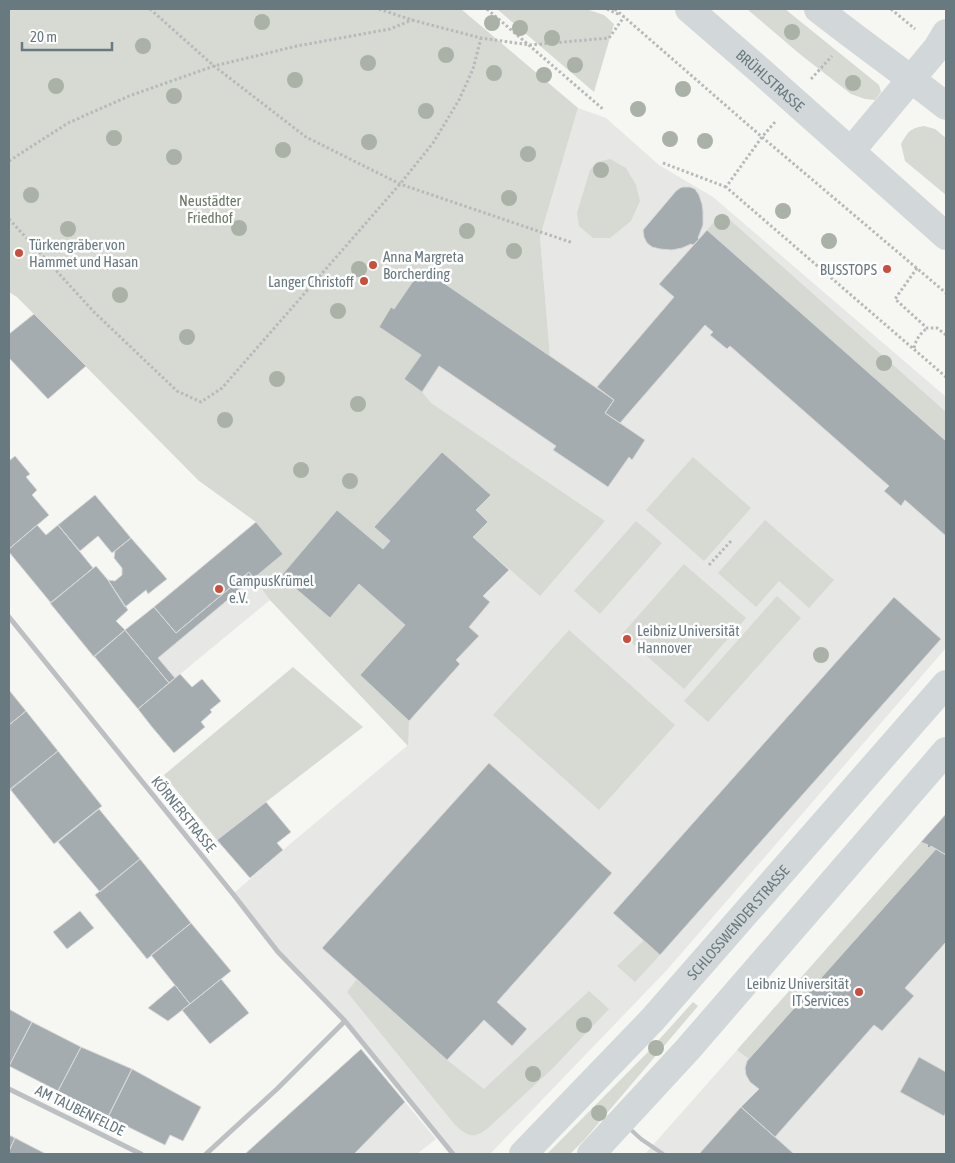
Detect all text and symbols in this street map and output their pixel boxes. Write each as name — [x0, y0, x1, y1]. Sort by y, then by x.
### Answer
scale bar — [22, 20, 112, 52]
text: 20 m — [30, 28, 57, 45]
street label: BRÜHLSTRASSE — [733, 46, 808, 115]
park label: Neustädter Friedhof — [179, 192, 242, 226]
place label: Türkengräber von Hammet und Hasan — [29, 236, 138, 270]
marker: Türkengräber von Hammet und Hasan — [13, 247, 25, 259]
place label: Anna Margreta Borcherding — [383, 248, 464, 282]
marker: Anna Margreta Borcherding — [367, 259, 379, 271]
place label: BUSSTOPS — [820, 261, 877, 278]
marker: BUSSTOPS — [881, 263, 893, 275]
place label: Langer Christoff — [268, 273, 354, 290]
marker: Langer Christoff — [358, 275, 370, 287]
place label: CampusKrümel e.V. — [229, 572, 314, 606]
marker: CampusKrümel e.V. — [213, 583, 225, 595]
place label: Leibniz Universität Hannover — [637, 622, 740, 656]
marker: Leibniz Universität Hannover — [621, 633, 633, 645]
street label: KÖRNERSTRASSE — [148, 773, 220, 856]
street label: SCHLOSSWENDER STRASSE — [683, 861, 793, 983]
place label: Leibniz Universität IT Services — [746, 975, 849, 1009]
marker: Leibniz Universität IT Services — [853, 986, 865, 998]
street label: AM TAUBENFELDE — [33, 1081, 128, 1139]

